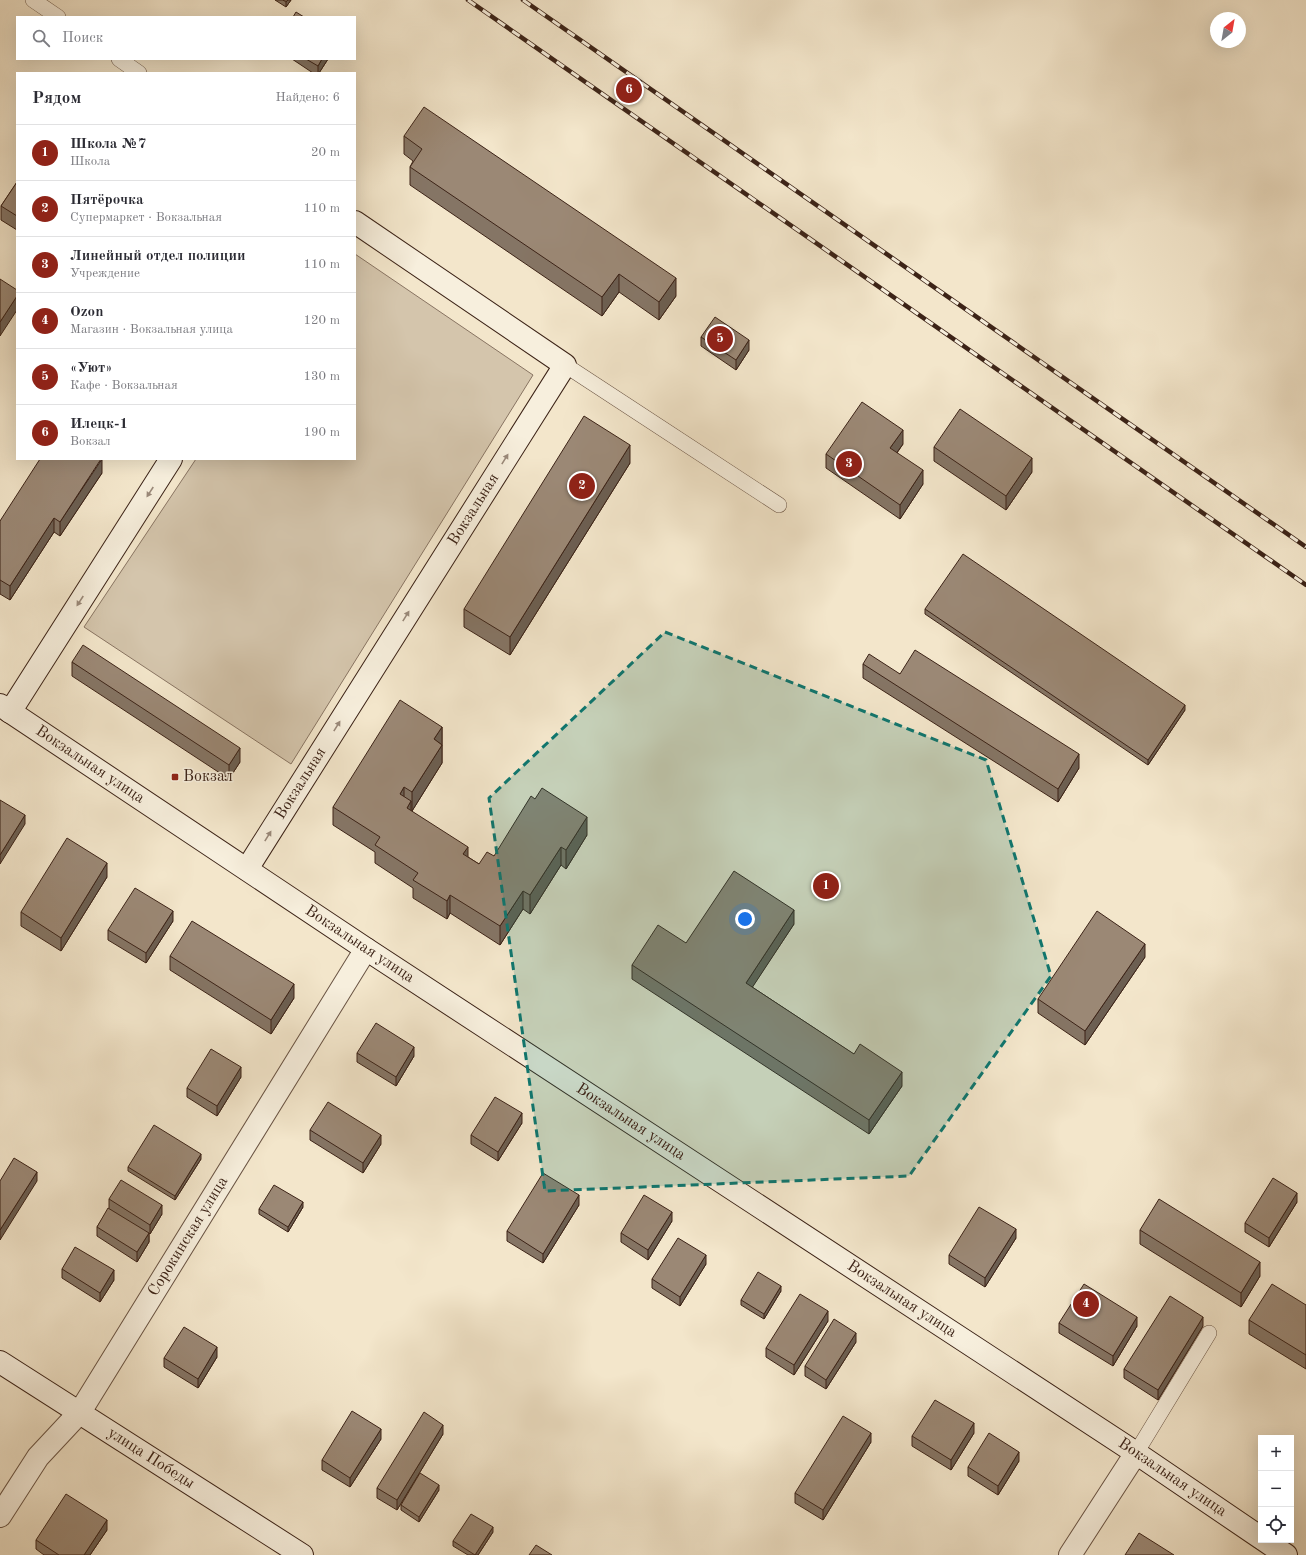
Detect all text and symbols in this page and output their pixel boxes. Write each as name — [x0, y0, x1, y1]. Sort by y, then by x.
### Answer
north arrow — [1210, 12, 1246, 48]
search box — [16, 16, 356, 60]
icon: search — [30, 27, 52, 49]
text: Поиск — [62, 31, 103, 46]
pin: 6 — [616, 75, 642, 105]
text: Рядом — [32, 90, 81, 107]
text: Найдено: 6 — [276, 91, 340, 104]
text: Школа №7 — [70, 137, 146, 152]
text: 1 — [41, 146, 49, 159]
text: 20 m — [311, 146, 340, 159]
text: Школа — [70, 155, 110, 168]
text: Пятёрочка — [70, 193, 144, 208]
text: 2 — [41, 202, 49, 215]
text: 110 m — [303, 202, 340, 215]
text: Супермаркет · Вокзальная — [70, 211, 222, 224]
text: Линейный отдел полиции — [70, 249, 246, 264]
text: 3 — [41, 258, 49, 271]
text: 110 m — [303, 258, 340, 271]
text: Учреждение — [70, 267, 140, 280]
text: Ozon — [70, 305, 103, 320]
text: 4 — [41, 314, 49, 327]
text: 120 m — [303, 314, 340, 327]
text: Магазин · Вокзальная улица — [70, 323, 233, 336]
pin: 5 — [707, 324, 733, 354]
text: «Уют» — [70, 361, 113, 376]
text: 5 — [41, 370, 49, 383]
text: 130 m — [303, 370, 340, 383]
text: Кафе · Вокзальная — [70, 379, 178, 392]
text: Илецк-1 — [70, 417, 128, 432]
text: 6 — [41, 426, 49, 439]
text: 190 m — [303, 426, 340, 439]
text: Вокзал — [70, 435, 111, 448]
pin: 3 — [836, 449, 862, 479]
one-way arrow — [502, 453, 509, 464]
street label: Вокзальная — [445, 471, 502, 548]
pin: 2 — [569, 471, 595, 501]
one-way arrow — [147, 486, 154, 498]
one-way arrow — [77, 595, 84, 607]
one-way arrow — [402, 611, 410, 621]
one-way arrow — [333, 721, 341, 731]
street label: Вокзальная улица — [33, 723, 147, 807]
street label: Вокзальная — [272, 745, 329, 822]
place label: Вокзал — [183, 769, 233, 785]
marker: Вокзал — [170, 772, 180, 782]
one-way arrow — [264, 830, 271, 842]
pin: 1 — [813, 871, 839, 901]
street label: Вокзальная улица — [302, 903, 417, 986]
your location — [735, 909, 755, 929]
street label: Вокзальная улица — [573, 1081, 688, 1164]
street label: Сорокинская улица — [146, 1174, 231, 1299]
street label: Вокзальная улица — [844, 1258, 959, 1341]
pin: 4 — [1073, 1289, 1099, 1319]
street label: улица Победы — [105, 1425, 197, 1492]
map controls — [1258, 1435, 1294, 1543]
button: + — [1258, 1435, 1294, 1471]
street label: Вокзальная улица — [1115, 1436, 1229, 1520]
button: − — [1258, 1471, 1294, 1507]
button: locate — [1258, 1507, 1294, 1543]

